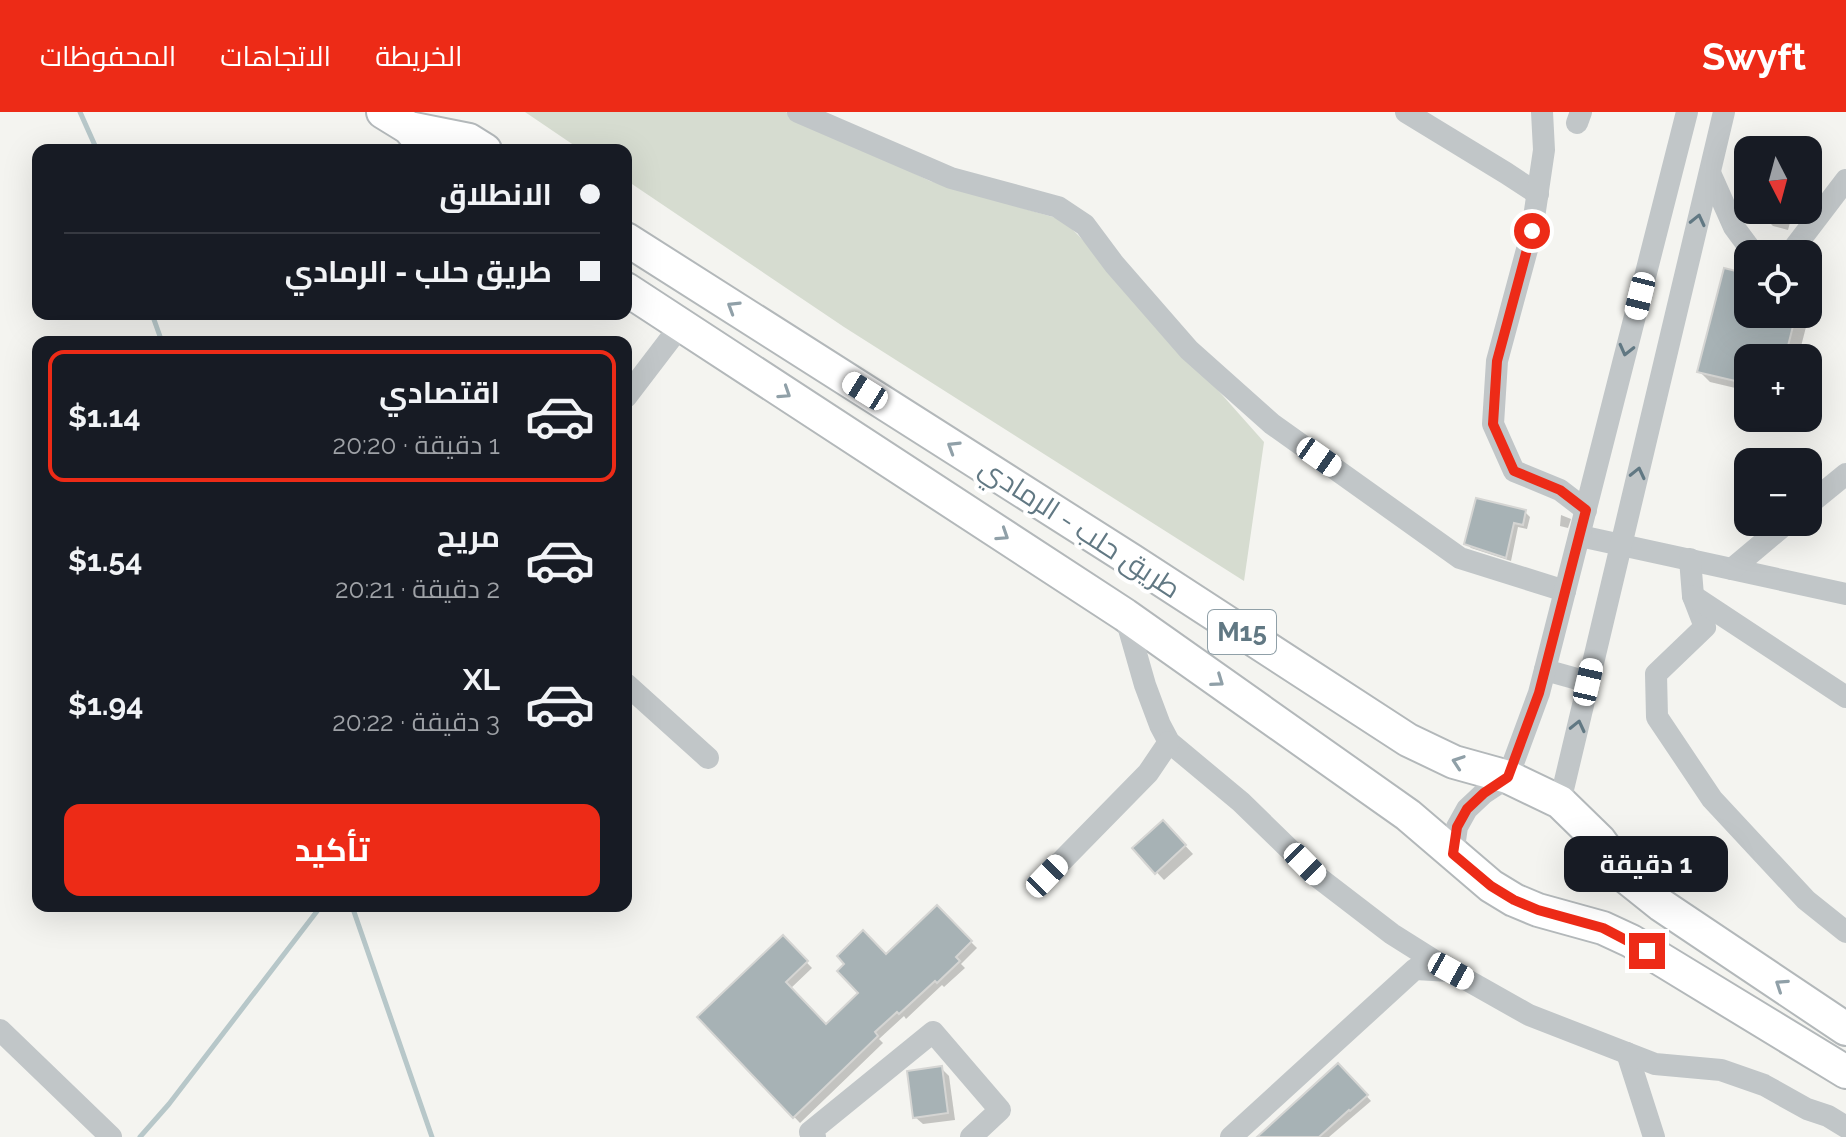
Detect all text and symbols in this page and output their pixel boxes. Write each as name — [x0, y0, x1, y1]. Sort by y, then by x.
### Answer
text: Swyft — [1702, 34, 1806, 79]
text: المحفوظات — [40, 40, 176, 73]
text: الاتجاهات — [220, 40, 331, 73]
text: الخريطة — [375, 40, 463, 73]
north arrow — [1734, 136, 1822, 224]
map controls — [1734, 136, 1822, 536]
text: الانطلاق — [439, 177, 552, 212]
route start — [1514, 213, 1550, 249]
one-way arrow — [1689, 214, 1706, 228]
button: locate — [1734, 240, 1822, 328]
text: طريق حلب - الرمادي — [285, 254, 552, 289]
car — [1623, 270, 1657, 322]
one-way arrow — [727, 302, 742, 317]
one-way arrow — [1619, 343, 1636, 357]
button: + — [1734, 344, 1822, 432]
car — [838, 368, 892, 414]
text: اقتصادي — [379, 375, 500, 410]
icon: car — [524, 380, 596, 452]
one-way arrow — [776, 384, 791, 399]
text: $1.14 — [68, 399, 141, 434]
text: 1 دقيقة · 20:20 — [333, 430, 500, 460]
car — [1292, 433, 1346, 481]
one-way arrow — [947, 441, 962, 456]
button: − — [1734, 448, 1822, 536]
street label: طريق حلب - الرمادي — [971, 451, 1187, 609]
one-way arrow — [1629, 467, 1646, 481]
text: مريح — [437, 519, 500, 554]
icon: car — [524, 524, 596, 596]
one-way arrow — [994, 526, 1009, 541]
text: $1.54 — [68, 543, 142, 578]
text: 2 دقيقة · 20:21 — [335, 574, 500, 604]
road number: M15 — [1208, 610, 1276, 654]
car — [1571, 656, 1605, 708]
text: XL — [463, 662, 500, 697]
icon: car — [524, 668, 596, 740]
one-way arrow — [1210, 671, 1224, 686]
text: $1.94 — [68, 687, 143, 722]
text: 3 دقيقة · 20:22 — [332, 707, 500, 737]
one-way arrow — [1568, 720, 1585, 734]
one-way arrow — [1452, 755, 1466, 771]
button: تأكيد — [64, 804, 600, 896]
callout: 1 دقيقة — [1565, 835, 1729, 891]
car — [1280, 839, 1330, 889]
text: 1 دقيقة — [1600, 849, 1692, 879]
car — [1022, 850, 1072, 902]
route end — [1629, 933, 1665, 969]
car — [1424, 949, 1478, 993]
one-way arrow — [1776, 980, 1790, 995]

